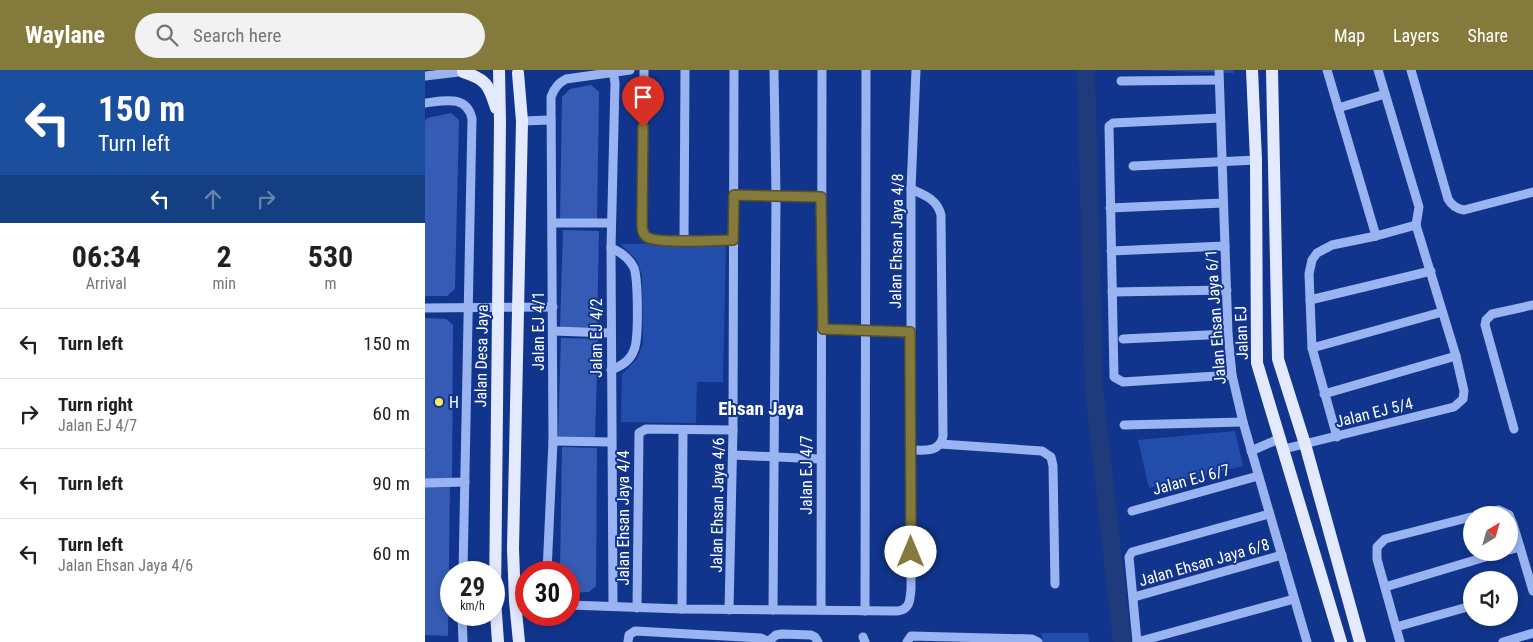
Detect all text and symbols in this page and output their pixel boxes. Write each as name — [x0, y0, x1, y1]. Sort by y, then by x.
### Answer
search box — [135, 13, 485, 58]
text: Waylane — [25, 21, 105, 49]
icon: search — [153, 21, 181, 49]
text: Search here — [193, 24, 281, 47]
text: Map — [1334, 25, 1365, 46]
text: Layers — [1393, 25, 1440, 46]
text: Share — [1468, 25, 1508, 46]
pin — [622, 76, 664, 127]
icon: arrive — [629, 83, 657, 111]
text: 150 m — [98, 89, 185, 130]
icon: left — [15, 90, 80, 155]
text: Turn left — [98, 131, 170, 156]
street label: Jalan Ehsan Jaya 4/8 — [886, 173, 907, 309]
icon: left — [146, 185, 174, 213]
icon: ahead — [199, 185, 227, 213]
icon: right — [252, 185, 280, 213]
text: 06:34 — [72, 239, 141, 274]
text: 2 — [217, 239, 232, 274]
text: 530 — [308, 239, 353, 274]
street label: Jalan Ehsan Jaya 6/1 — [1201, 249, 1230, 385]
text: Arrival — [86, 274, 127, 293]
text: min — [212, 274, 236, 293]
text: m — [324, 274, 336, 293]
street label: Jalan EJ 4/1 — [529, 291, 548, 371]
street label: Jalan EJ 4/2 — [587, 298, 606, 378]
street label: Jalan Desa Jaya — [471, 304, 492, 408]
street label: Jalan EJ — [1231, 306, 1252, 360]
icon: left — [15, 330, 43, 358]
text: Turn left — [58, 332, 123, 355]
text: 150 m — [363, 332, 410, 355]
text: Turn right — [58, 393, 133, 416]
place label: H — [449, 393, 459, 412]
street label: Jalan EJ 5/4 — [1333, 394, 1415, 431]
marker: H — [433, 396, 445, 408]
district label: Ehsan Jaya — [718, 397, 804, 420]
icon: right — [15, 400, 43, 428]
text: 60 m — [373, 402, 410, 425]
text: Jalan EJ 4/7 — [58, 416, 137, 435]
street label: Jalan EJ 4/7 — [797, 435, 816, 515]
street label: Jalan Ehsan Jaya 4/6 — [707, 437, 728, 573]
street label: Jalan Ehsan Jaya 4/4 — [614, 450, 633, 586]
street label: Jalan EJ 6/7 — [1150, 460, 1232, 499]
icon: left — [15, 470, 43, 498]
text: Turn left — [58, 472, 123, 495]
text: 90 m — [373, 472, 410, 495]
north arrow — [1463, 506, 1517, 561]
map controls — [1463, 506, 1518, 626]
position arrow — [884, 525, 936, 577]
text: Turn left — [58, 533, 123, 556]
street label: Jalan Ehsan Jaya 6/8 — [1137, 535, 1272, 590]
icon: left — [15, 540, 43, 568]
text: 60 m — [373, 542, 410, 565]
text: Jalan Ehsan Jaya 4/6 — [58, 556, 193, 575]
speed limit sign: 30 — [515, 561, 580, 626]
button: sound — [1463, 571, 1518, 626]
text: 29 — [460, 573, 485, 602]
text: km/h — [460, 599, 485, 613]

